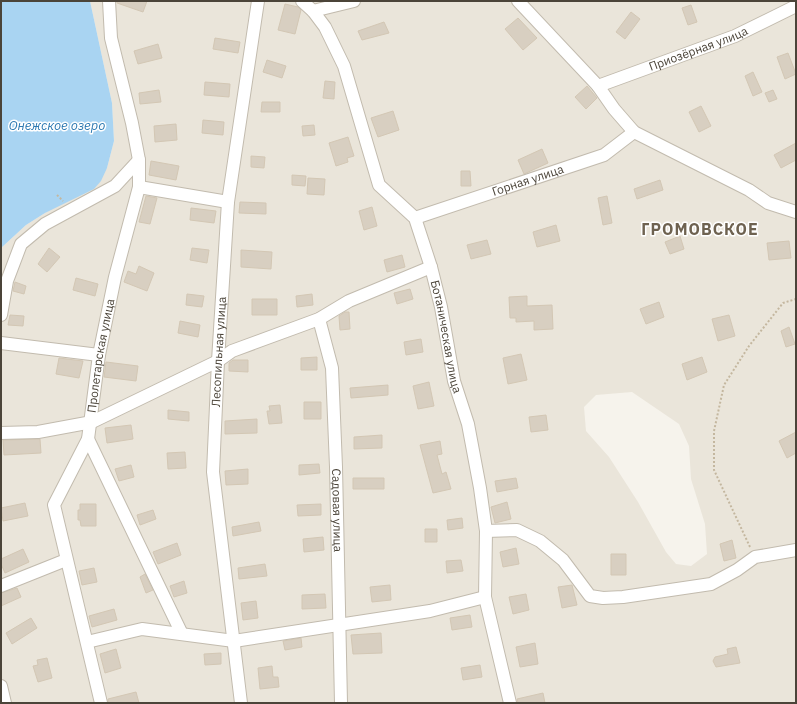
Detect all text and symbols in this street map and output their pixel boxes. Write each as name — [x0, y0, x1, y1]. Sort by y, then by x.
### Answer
street label: Приозёрная улица — [647, 23, 751, 74]
water label: Онежское озеро — [9, 117, 105, 134]
street label: Горная улица — [490, 161, 566, 199]
district label: ГРОМОВСКОЕ — [641, 219, 759, 239]
street label: Ботаническая улица — [428, 279, 466, 395]
street label: Лесопильная улица — [208, 296, 229, 407]
street label: Пролетарская улица — [84, 297, 117, 414]
street label: Садовая улица — [329, 468, 346, 553]

